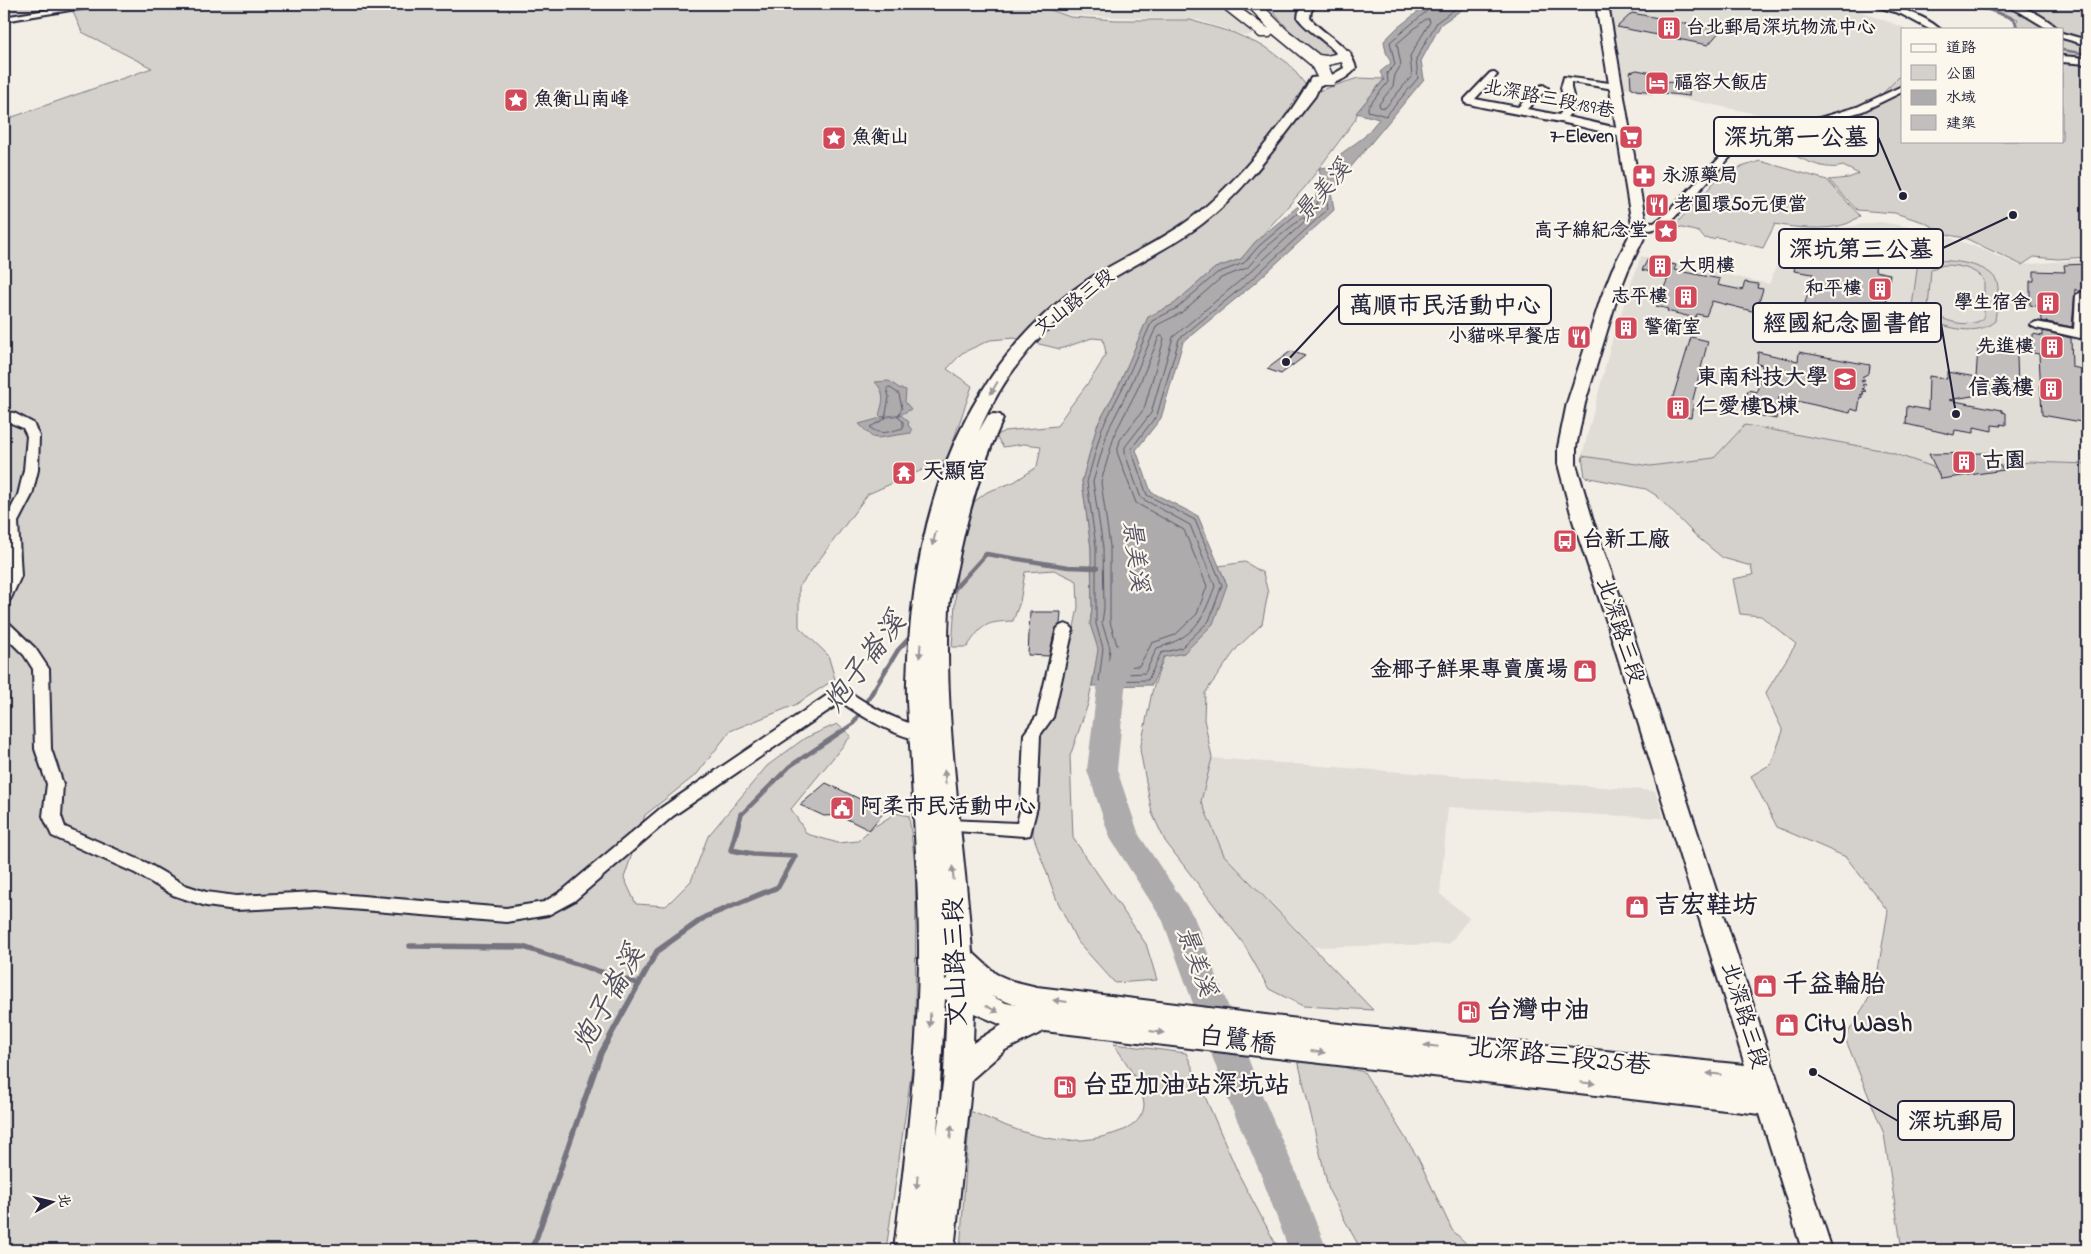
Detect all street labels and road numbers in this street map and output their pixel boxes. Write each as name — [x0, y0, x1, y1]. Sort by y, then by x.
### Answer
street label: 北深路三段189巷 — [1481, 74, 1617, 126]
street label: 文山路三段 — [1029, 263, 1121, 343]
street label: 北深路三段 — [1587, 574, 1651, 688]
street label: 文山路三段 — [936, 896, 978, 1028]
street label: 北深路三段 — [1712, 959, 1774, 1073]
street label: 白鷺橋 — [1196, 1018, 1278, 1066]
street label: 北深路三段25巷 — [1466, 1029, 1652, 1087]

